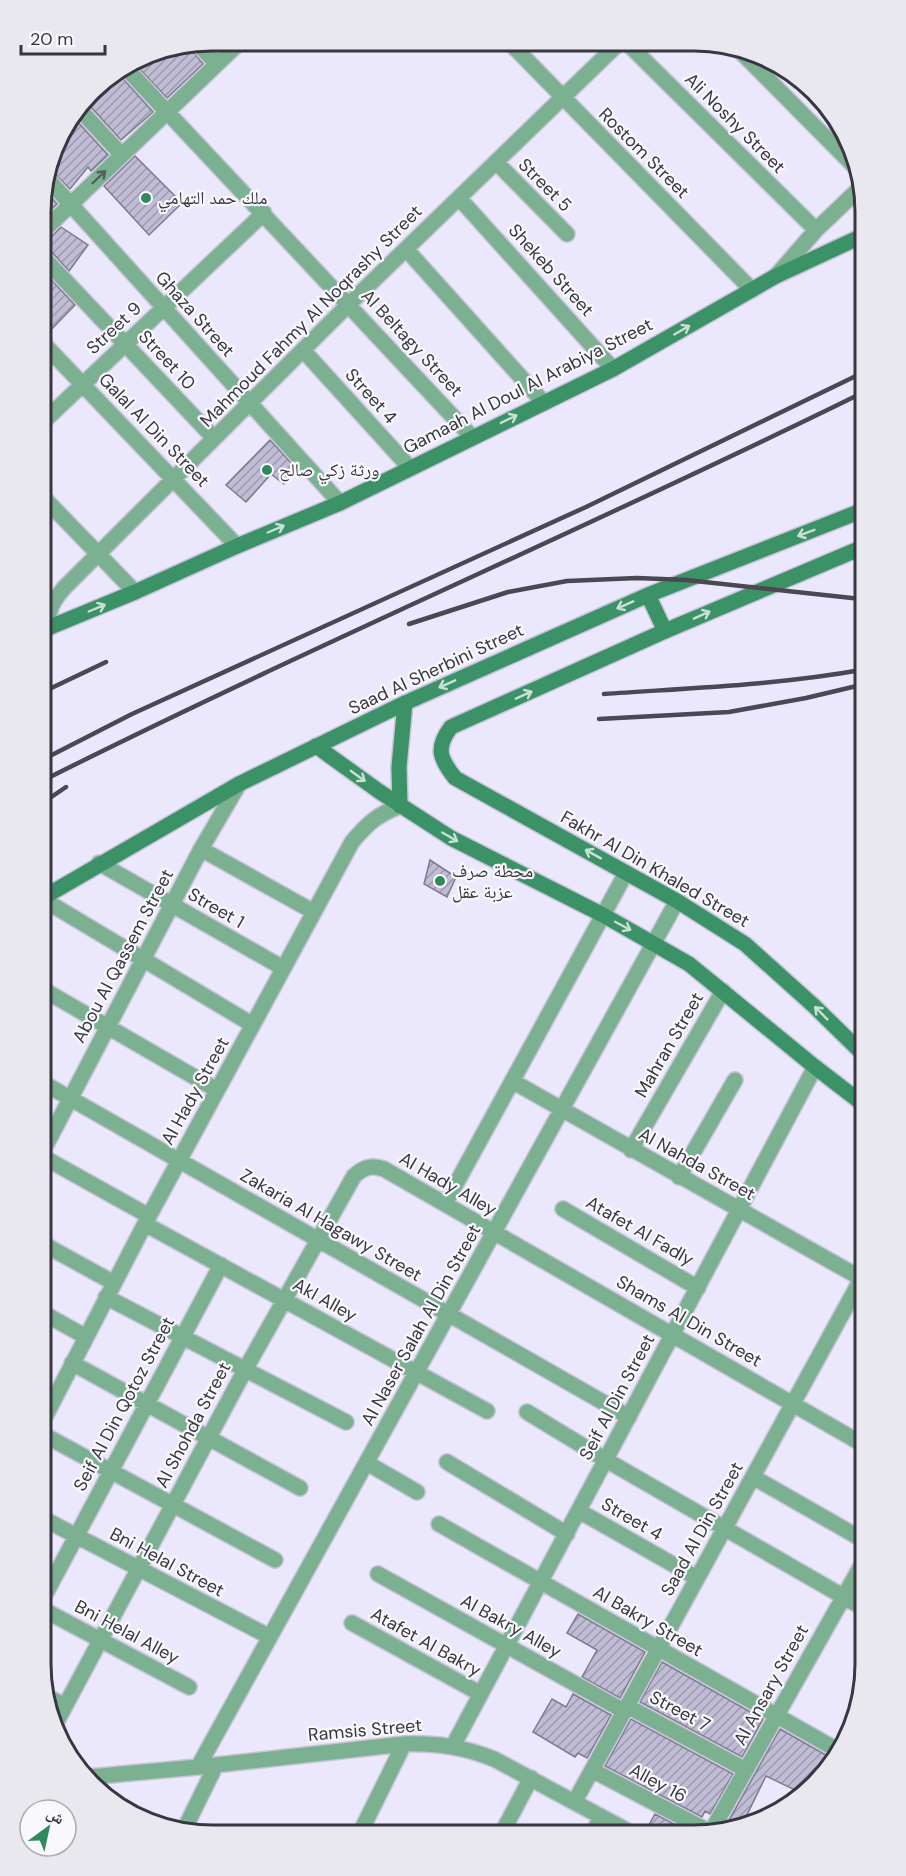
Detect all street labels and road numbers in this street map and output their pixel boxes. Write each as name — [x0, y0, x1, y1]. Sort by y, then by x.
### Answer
street label: Ali Noshy Street — [679, 67, 791, 179]
street label: Rostom Street — [594, 103, 694, 203]
street label: Street 5 — [513, 153, 577, 217]
street label: Mahmoud Fahmy Al Noqrashy Street — [195, 200, 427, 432]
street label: Shekeb Street — [503, 219, 599, 321]
street label: Ghaza Street — [150, 266, 240, 362]
street label: Al Beltagy Street — [356, 284, 468, 402]
street label: Street 9 — [81, 296, 147, 360]
street label: Gamaah Al Doul Al Arabiya Street — [399, 312, 657, 460]
street label: Street 10 — [133, 325, 201, 395]
street label: Street 4 — [340, 363, 402, 429]
street label: Galal Al Din Street — [93, 368, 215, 492]
street label: Saad Al Sherbini Street — [345, 618, 527, 720]
street label: Fakhr Al Din Khaled Street — [556, 805, 754, 933]
street label: Abou Al Qassem Street — [67, 865, 179, 1047]
street label: Street 1 — [183, 882, 249, 934]
street label: Mahran Street — [629, 988, 709, 1102]
street label: Al Hady Street — [155, 1033, 235, 1149]
street label: Al Nahda Street — [634, 1122, 760, 1206]
street label: Al Hady Alley — [395, 1146, 501, 1222]
street label: Zakaria Al Hagawy Street — [236, 1163, 426, 1287]
street label: Atafet Al Fadly — [582, 1190, 698, 1272]
street label: Al Naser Salah Al Din Street — [356, 1220, 486, 1430]
street label: Shams Al Din Street — [612, 1270, 766, 1372]
street label: Akl Alley — [289, 1273, 361, 1327]
street label: Seif Al Din Qotoz Street — [68, 1313, 180, 1495]
street label: Seif Al Din Street — [574, 1330, 660, 1464]
street label: Al Shohda Street — [150, 1358, 236, 1492]
street label: Saad Al Din Street — [655, 1458, 749, 1600]
street label: Street 4 — [597, 1492, 667, 1546]
street label: Bni Helal Street — [106, 1522, 228, 1602]
street label: Al Bakry Street — [589, 1580, 707, 1662]
street label: Al Bakry Alley — [456, 1588, 566, 1664]
street label: Bni Helal Alley — [70, 1594, 184, 1670]
street label: Atafet Al Bakry — [367, 1602, 485, 1682]
street label: Al Ansary Street — [728, 1620, 814, 1750]
street label: Street 7 — [645, 1685, 715, 1737]
street label: Ramsis Street — [307, 1713, 423, 1747]
street label: Alley 16 — [625, 1758, 691, 1808]

